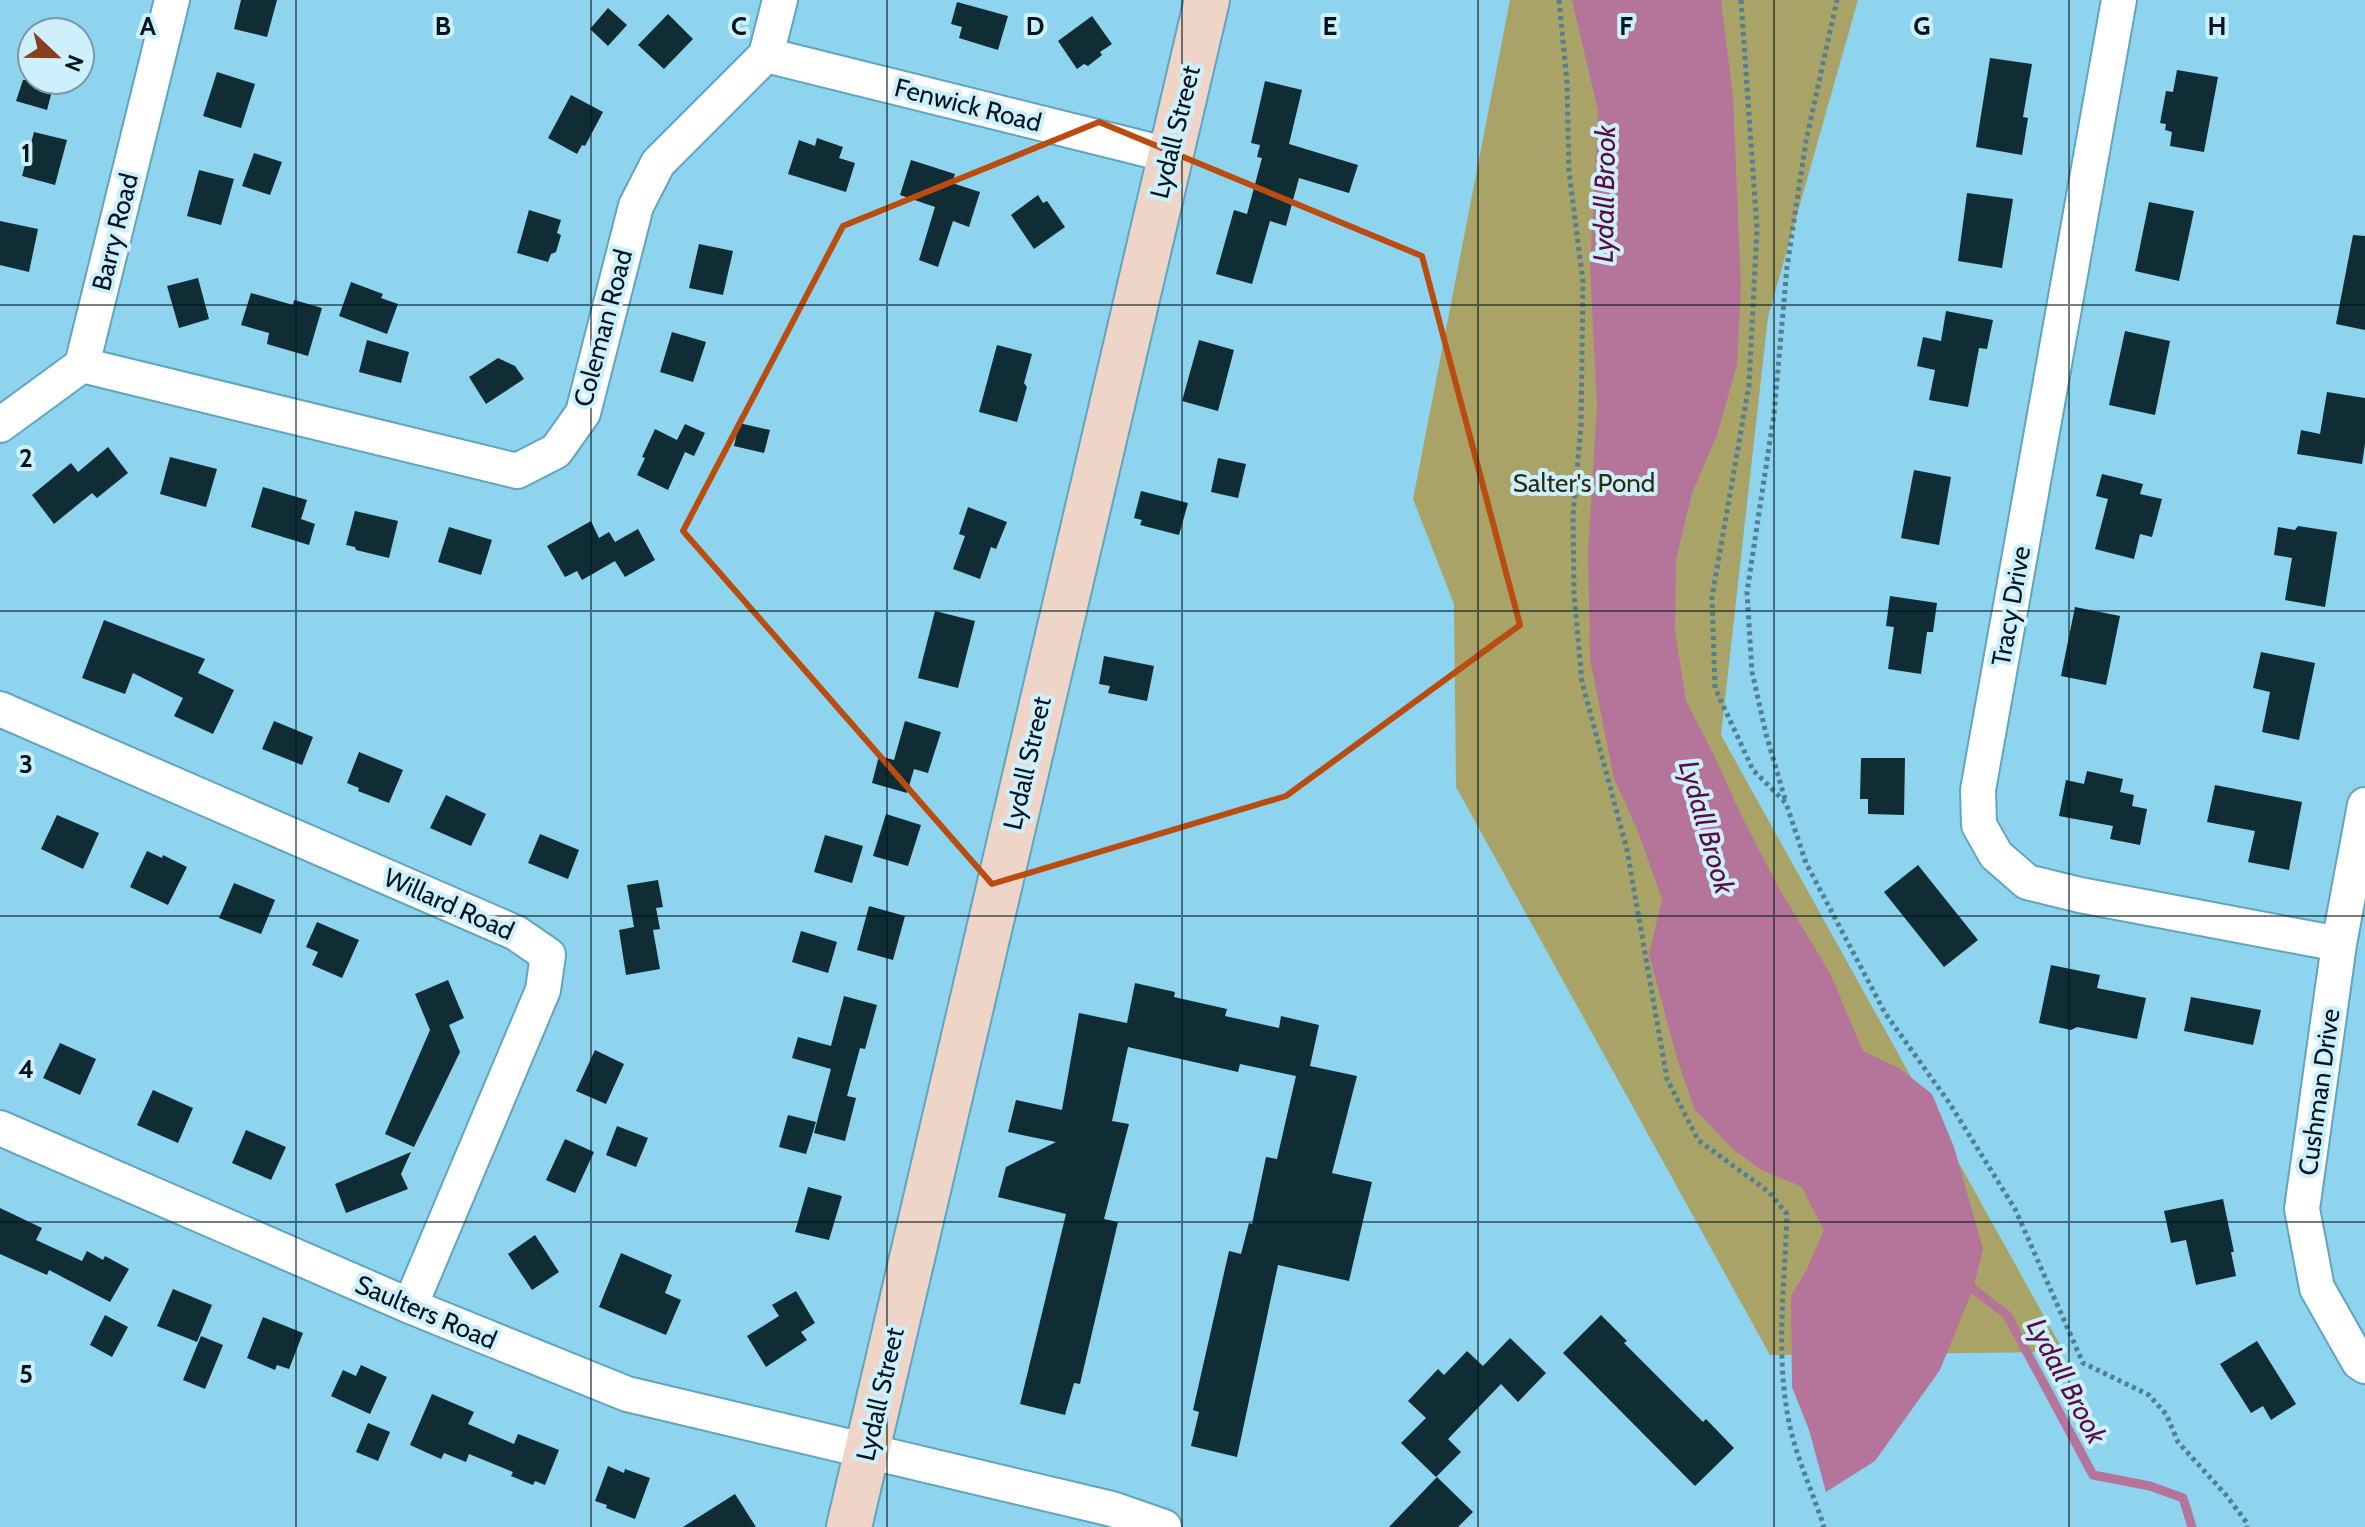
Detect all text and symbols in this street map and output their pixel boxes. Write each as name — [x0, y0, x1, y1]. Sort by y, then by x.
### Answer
text: A — [140, 10, 157, 42]
text: B — [435, 10, 451, 42]
text: C — [731, 10, 747, 42]
text: D — [1026, 10, 1044, 42]
text: E — [1323, 10, 1337, 42]
text: F — [1619, 10, 1633, 42]
text: G — [1913, 10, 1931, 42]
text: H — [2208, 10, 2226, 42]
north arrow — [16, 16, 96, 96]
text: N — [59, 51, 90, 76]
street label: Lydall Street — [1143, 62, 1207, 202]
street label: Fenwick Road — [891, 71, 1045, 139]
water label: Lydall Brook — [1586, 124, 1622, 263]
text: 1 — [21, 137, 31, 169]
street label: Barry Road — [85, 170, 145, 294]
street label: Coleman Road — [567, 246, 639, 410]
text: 2 — [19, 442, 33, 474]
park label: Salter's Pond — [1513, 467, 1655, 499]
street label: Tracy Drive — [1985, 544, 2037, 668]
street label: Lydall Street — [996, 693, 1058, 833]
text: 3 — [19, 748, 33, 780]
water label: Lydall Brook — [1672, 756, 1743, 899]
street label: Willard Road — [379, 861, 519, 947]
street label: Cushman Drive — [2291, 1007, 2347, 1177]
text: 4 — [18, 1053, 34, 1085]
street label: Saulters Road — [350, 1268, 502, 1356]
water label: Lydall Brook — [2020, 1312, 2115, 1451]
street label: Lydall Street — [849, 1324, 911, 1464]
text: 5 — [19, 1358, 33, 1390]

